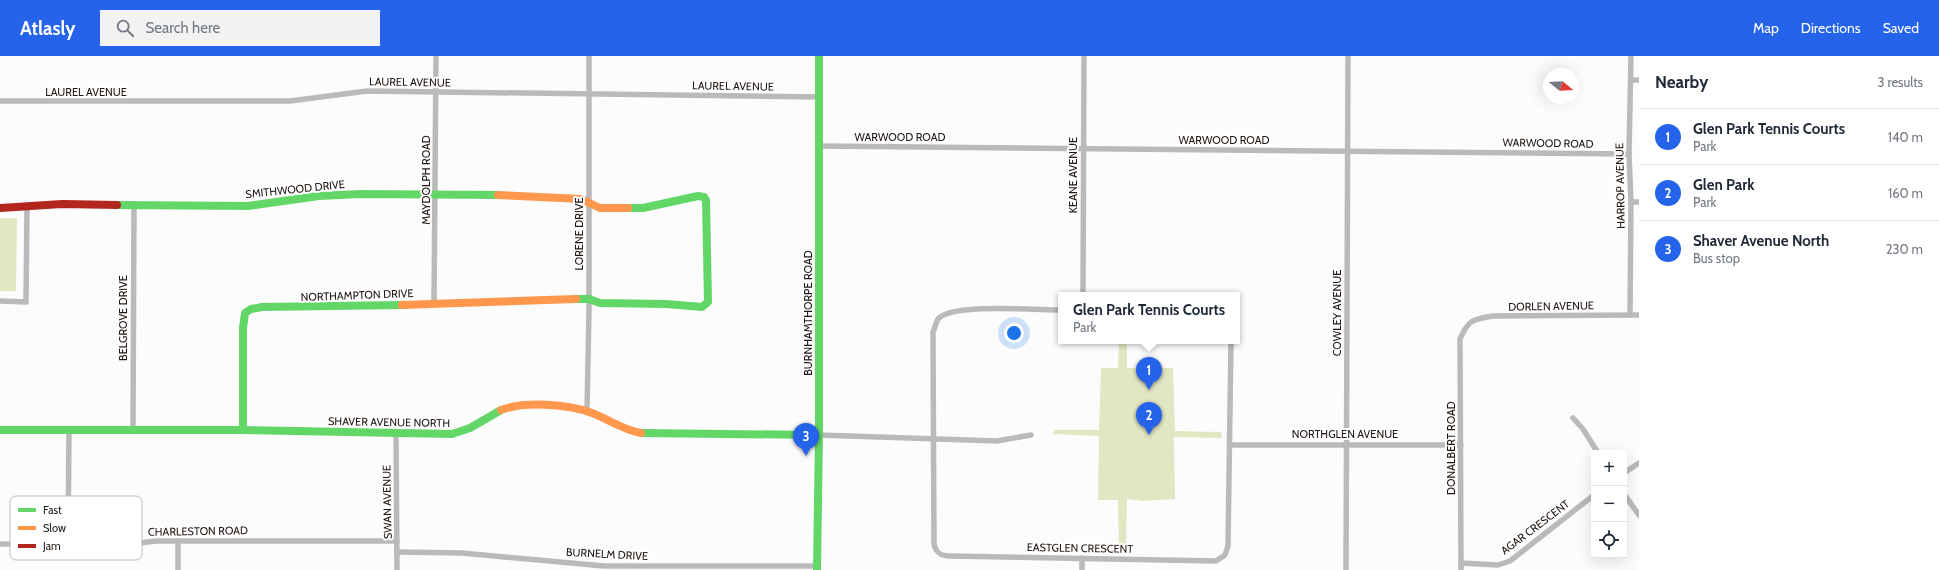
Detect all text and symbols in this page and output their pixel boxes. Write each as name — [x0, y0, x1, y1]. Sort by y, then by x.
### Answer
search box — [100, 10, 380, 46]
text: Atlasly — [20, 17, 76, 40]
icon: search — [114, 17, 136, 39]
text: Search here — [146, 19, 220, 37]
text: Map — [1753, 19, 1779, 37]
text: Directions — [1801, 19, 1861, 37]
text: Saved — [1883, 19, 1919, 37]
north arrow — [1543, 68, 1579, 104]
text: Nearby — [1655, 72, 1708, 92]
street label: LAUREL AVENUE — [369, 74, 451, 90]
text: 3 results — [1877, 74, 1923, 90]
street label: LAUREL AVENUE — [692, 78, 774, 94]
street label: LAUREL AVENUE — [45, 85, 127, 99]
text: Glen Park Tennis Courts — [1693, 120, 1845, 138]
text: 1 — [1666, 129, 1670, 145]
text: 140 m — [1888, 129, 1923, 145]
street label: WARWOOD ROAD — [855, 130, 945, 144]
street label: WARWOOD ROAD — [1179, 133, 1269, 147]
street label: MAYDOLPH ROAD — [419, 135, 433, 225]
street label: WARWOOD ROAD — [1502, 135, 1594, 151]
street label: KEANE AVENUE — [1066, 137, 1080, 213]
text: Park — [1693, 138, 1716, 154]
street label: HARROP AVENUE — [1612, 143, 1628, 229]
text: Glen Park — [1693, 176, 1755, 194]
street label: SMITHWOOD DRIVE — [245, 177, 345, 201]
text: 2 — [1665, 185, 1671, 201]
text: 160 m — [1888, 185, 1923, 201]
text: Park — [1693, 194, 1716, 210]
street label: LORENE DRIVE — [572, 198, 586, 271]
text: Shaver Avenue North — [1693, 232, 1829, 250]
text: 3 — [1664, 241, 1672, 257]
text: 230 m — [1886, 241, 1923, 257]
street label: BURNHAMTHORPE ROAD — [801, 250, 815, 376]
text: Bus stop — [1693, 250, 1740, 266]
street label: COWLEY AVENUE — [1330, 270, 1344, 356]
street label: BELGROVE DRIVE — [116, 275, 130, 361]
street label: NORTHAMPTON DRIVE — [300, 286, 414, 304]
popup — [1058, 292, 1240, 344]
street label: DORLEN AVENUE — [1508, 298, 1594, 314]
text: Glen Park Tennis Courts — [1073, 301, 1225, 319]
text: Park — [1073, 319, 1096, 335]
your location — [1004, 323, 1024, 343]
pin: 1 — [1136, 357, 1162, 390]
street label: DONALBERT ROAD — [1444, 401, 1458, 495]
pin: 2 — [1136, 402, 1162, 435]
street label: SHAVER AVENUE NORTH — [328, 414, 450, 430]
pin: 3 — [793, 423, 819, 456]
street label: NORTHGLEN AVENUE — [1292, 427, 1398, 441]
map controls — [1591, 450, 1627, 558]
button: + — [1591, 450, 1627, 486]
street label: SWAN AVENUE — [379, 465, 395, 539]
button: − — [1591, 486, 1627, 522]
legend — [10, 496, 142, 560]
street label: AGAR CRESCENT — [1498, 497, 1572, 557]
text: Fast — [43, 503, 62, 517]
text: Slow — [43, 521, 66, 535]
button: locate — [1591, 522, 1627, 558]
street label: CHARLESTON ROAD — [148, 523, 248, 539]
text: Jam — [42, 539, 61, 553]
street label: EASTGLEN CRESCENT — [1027, 540, 1134, 556]
street label: BURNELM DRIVE — [566, 545, 648, 563]

